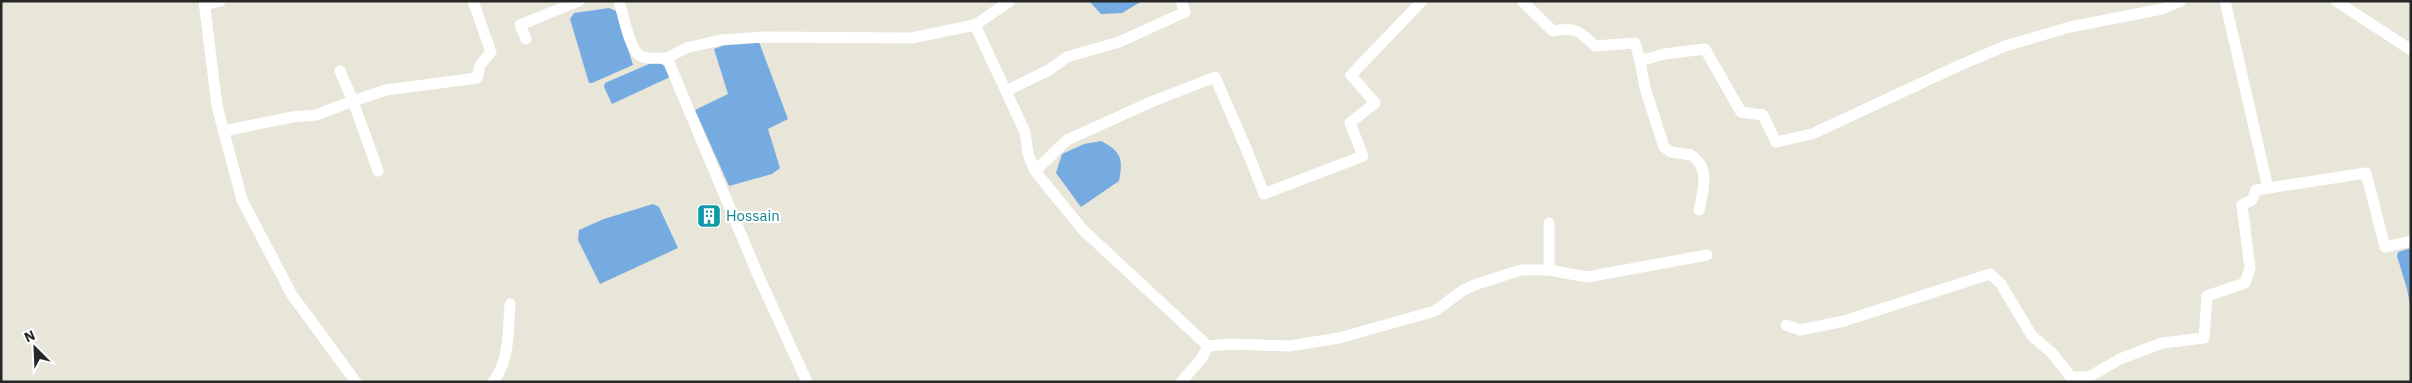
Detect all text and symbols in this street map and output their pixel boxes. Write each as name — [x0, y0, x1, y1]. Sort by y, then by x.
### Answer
building icon: Hossain — [696, 203, 722, 229]
place label: Hossain — [726, 206, 780, 225]
north arrow — [10, 323, 60, 373]
text: N — [21, 326, 38, 346]

